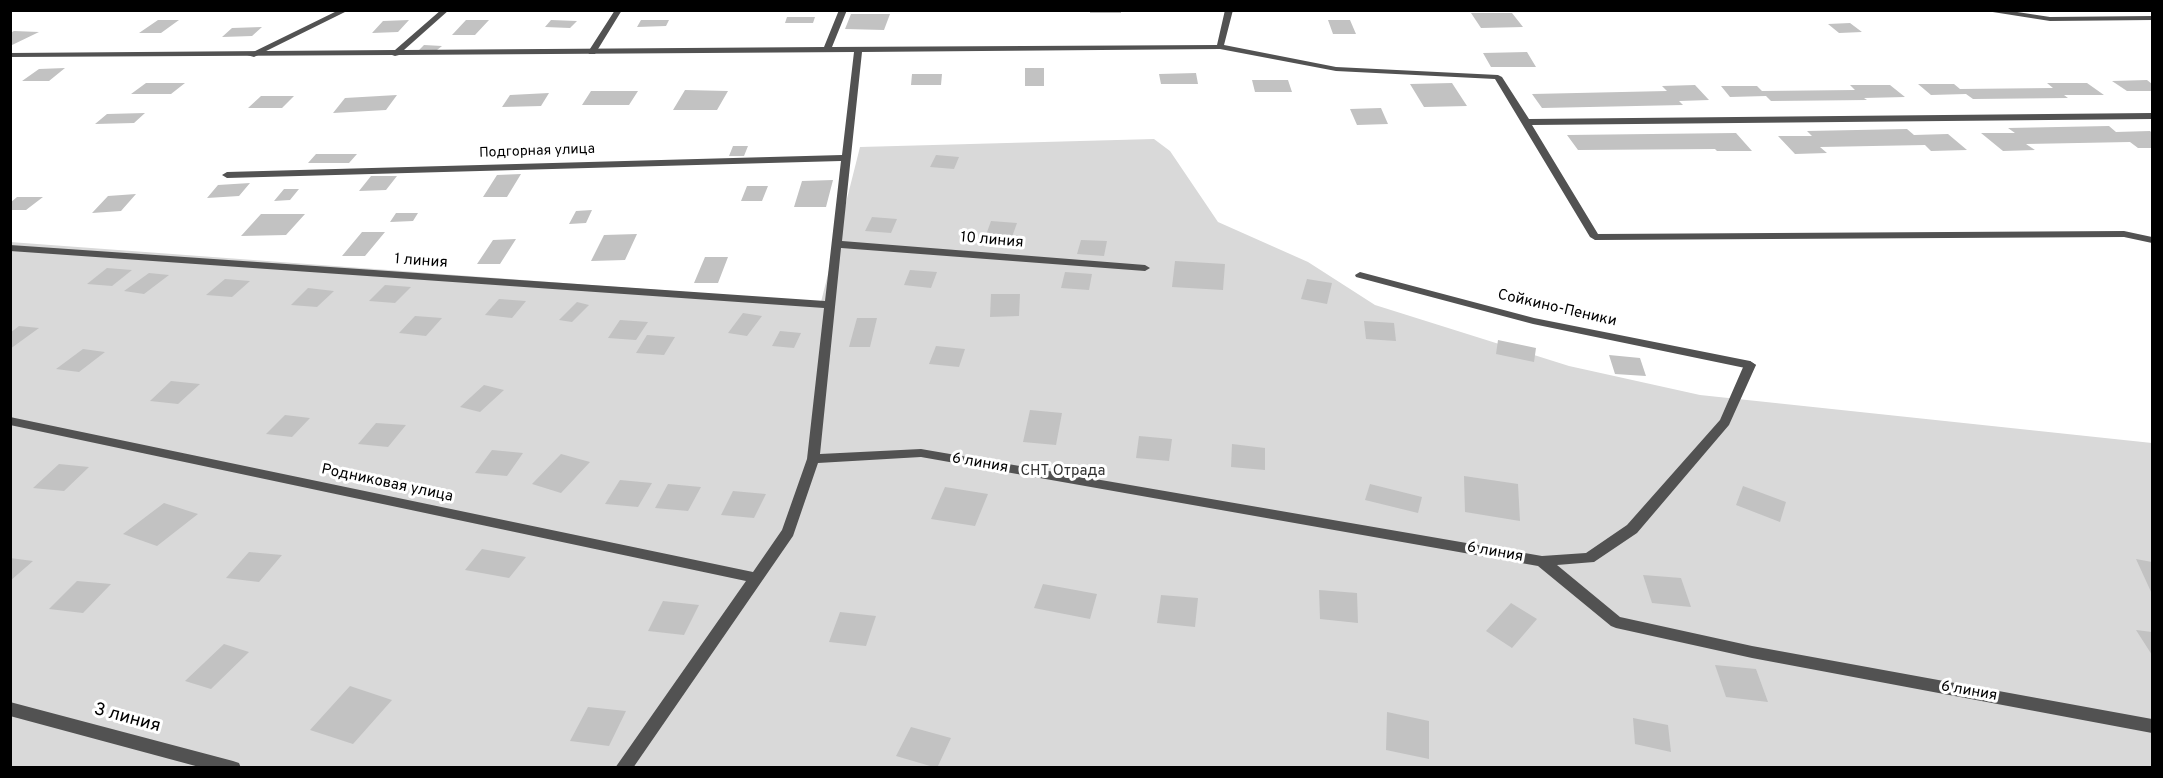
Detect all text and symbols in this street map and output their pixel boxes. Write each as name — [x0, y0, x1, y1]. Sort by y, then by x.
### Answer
street label: Подгорная улица — [479, 142, 595, 162]
street label: 10 линия — [960, 229, 1024, 253]
street label: 1 линия — [394, 251, 448, 273]
street label: Сойкино-Пеники — [1496, 287, 1618, 331]
street label: 6 линия — [951, 450, 1009, 478]
street label: Родниковая улица — [319, 461, 455, 507]
park label: СНТ Отрада — [1021, 463, 1105, 481]
street label: 6 линия — [1466, 539, 1524, 567]
street label: 6 линия — [1940, 678, 1998, 706]
street label: 3 линия — [91, 700, 163, 738]

